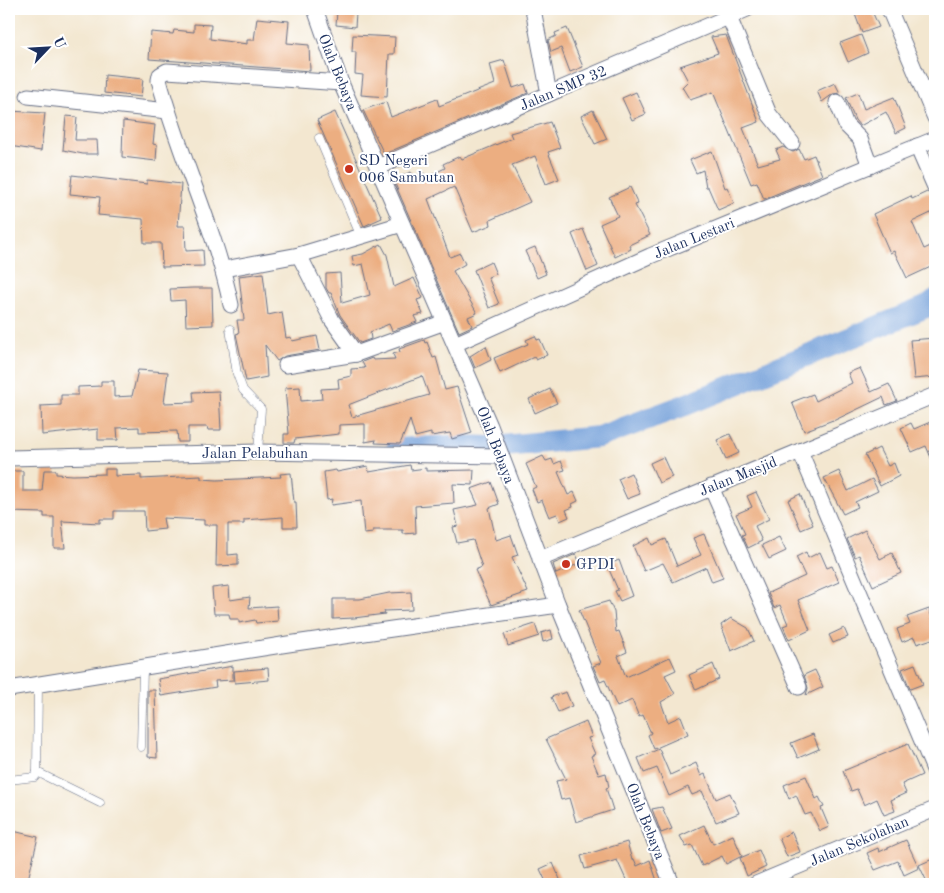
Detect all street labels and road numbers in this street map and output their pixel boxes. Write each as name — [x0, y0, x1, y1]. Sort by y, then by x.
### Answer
street label: Olah Bebaya — [314, 32, 359, 114]
street label: Jalan SMP 32 — [518, 64, 609, 114]
street label: Jalan Lestari — [652, 216, 737, 262]
street label: Olah Bebaya — [473, 405, 516, 487]
street label: Jalan Pelabuhan — [202, 447, 308, 462]
street label: Jalan Masjid — [698, 455, 780, 500]
street label: Olah Bebaya — [622, 781, 667, 863]
street label: Jalan Sekolahan — [808, 815, 911, 870]

